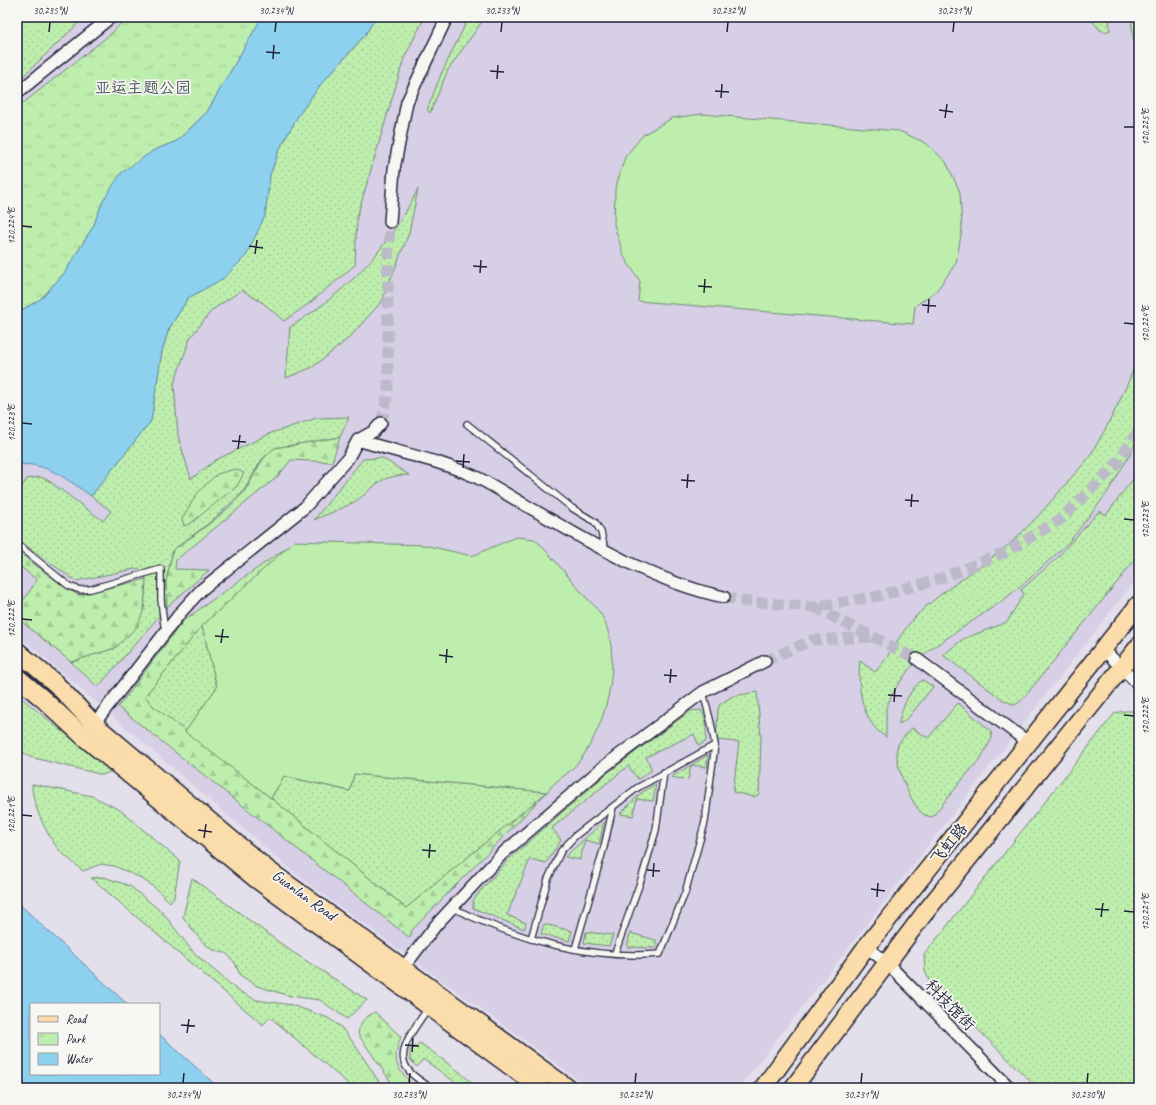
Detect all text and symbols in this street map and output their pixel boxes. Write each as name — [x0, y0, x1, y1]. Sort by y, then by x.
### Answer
text: 30.235°N — [33, 4, 69, 17]
text: 30.234°N — [259, 4, 295, 17]
text: 30.233°N — [485, 4, 521, 17]
text: 30.232°N — [711, 4, 747, 17]
text: 30.231°N — [937, 4, 973, 17]
park label: 亚运主题公园 — [95, 78, 191, 98]
text: 120.225°E — [1139, 107, 1152, 146]
text: 120.224°E — [5, 206, 18, 245]
text: 120.224°E — [1139, 304, 1152, 343]
text: 120.223°E — [5, 403, 18, 442]
text: 120.223°E — [1139, 500, 1152, 539]
text: 120.222°E — [5, 599, 18, 638]
text: 120.222°E — [1139, 696, 1152, 735]
text: 120.221°E — [5, 795, 18, 834]
street label: 飞虹路 — [926, 819, 972, 869]
street label: Guanlan Road — [268, 865, 342, 927]
text: 120.221°E — [1139, 892, 1152, 931]
street label: 科技馆街 — [921, 975, 979, 1035]
legend — [30, 1003, 160, 1075]
text: Road — [66, 1011, 88, 1027]
text: Park — [66, 1031, 87, 1047]
text: Water — [66, 1051, 94, 1067]
text: 30.234°N — [166, 1088, 202, 1101]
text: 30.233°N — [392, 1088, 428, 1101]
text: 30.232°N — [618, 1088, 654, 1101]
text: 30.231°N — [844, 1088, 880, 1101]
text: 30.230°N — [1070, 1088, 1106, 1101]

